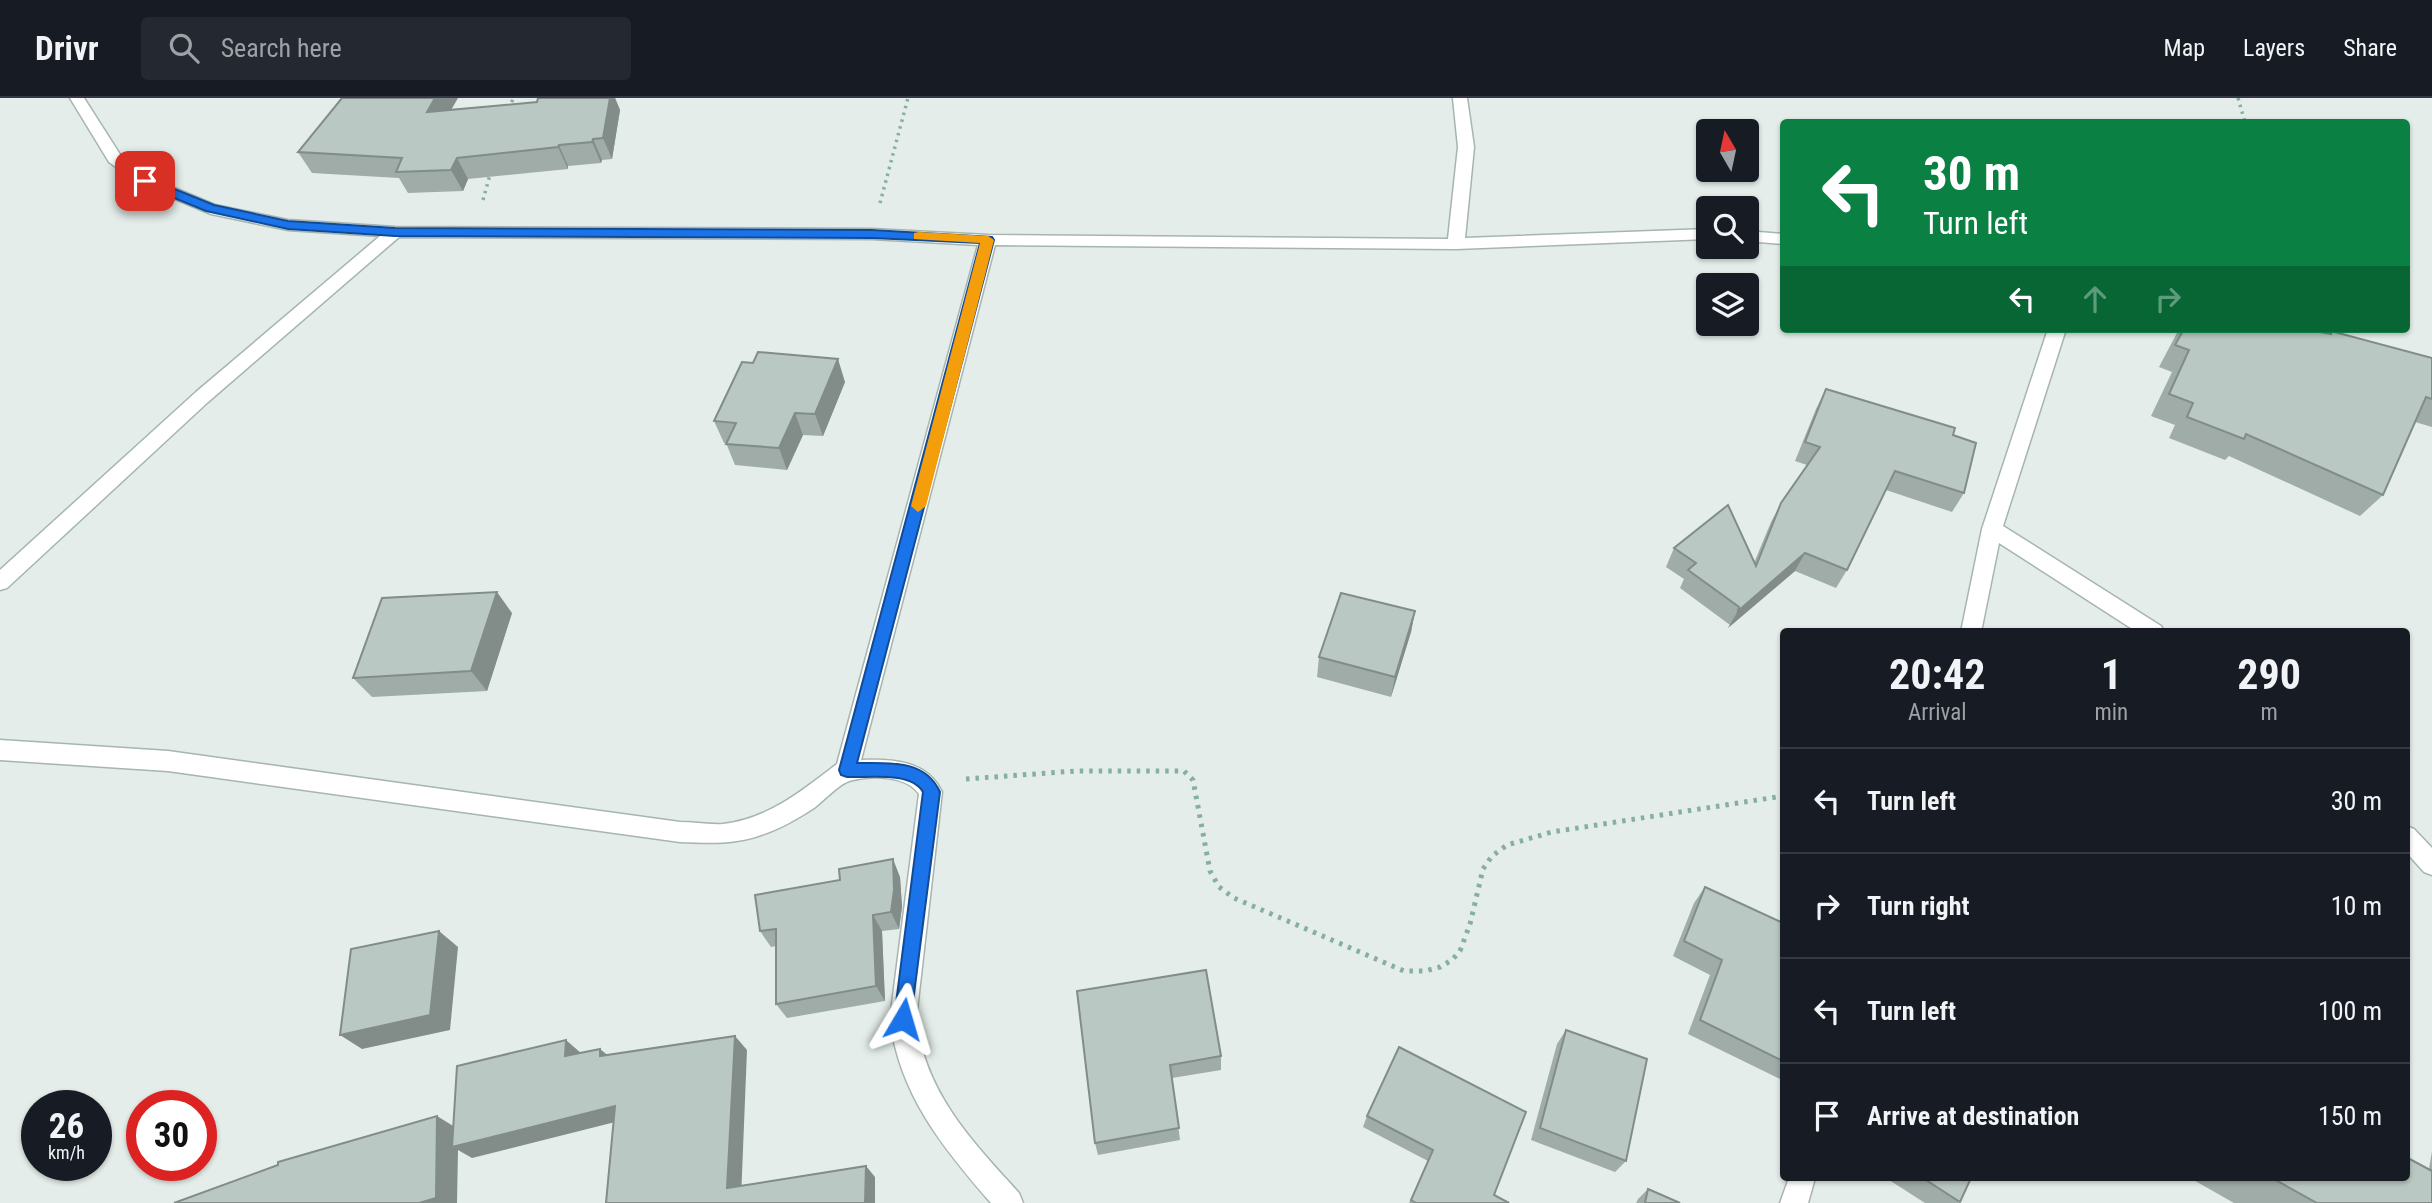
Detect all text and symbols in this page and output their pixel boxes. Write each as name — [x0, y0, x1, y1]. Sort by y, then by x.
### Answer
search box — [141, 17, 631, 80]
text: Drivr — [35, 29, 99, 68]
icon: search — [165, 29, 203, 67]
text: Search here — [221, 33, 342, 63]
text: Map — [2164, 34, 2205, 62]
text: Layers — [2243, 34, 2305, 62]
text: Share — [2343, 34, 2397, 62]
north arrow — [1696, 119, 1759, 182]
map controls — [1696, 119, 1759, 336]
text: 30 m — [1923, 145, 2020, 202]
icon: left — [1808, 147, 1899, 238]
pin — [115, 151, 175, 211]
icon: arrive — [126, 162, 164, 200]
button: search — [1696, 196, 1759, 259]
text: Turn left — [1923, 204, 2028, 242]
button: layers — [1696, 273, 1759, 336]
icon: left — [2003, 280, 2041, 318]
icon: ahead — [2076, 280, 2114, 318]
icon: right — [2149, 280, 2187, 318]
text: 20:42 — [1889, 650, 1985, 699]
text: 1 — [2101, 650, 2122, 699]
text: 290 — [2237, 650, 2301, 699]
text: Arrival — [1908, 699, 1966, 726]
text: min — [2094, 699, 2128, 726]
text: m — [2260, 699, 2278, 726]
icon: left — [1808, 782, 1846, 820]
text: Turn left — [1867, 786, 1956, 816]
text: 30 m — [2331, 786, 2382, 816]
icon: right — [1808, 887, 1846, 925]
text: Turn right — [1867, 891, 1969, 921]
text: 10 m — [2331, 891, 2382, 921]
position arrow — [866, 982, 940, 1056]
icon: left — [1808, 992, 1846, 1030]
text: Turn left — [1867, 996, 1956, 1026]
text: 100 m — [2318, 996, 2382, 1026]
speed limit sign: 30 — [126, 1090, 217, 1181]
icon: arrive — [1808, 1097, 1846, 1135]
text: Arrive at destination — [1867, 1101, 2079, 1131]
text: 150 m — [2318, 1101, 2382, 1131]
text: 26 — [49, 1106, 84, 1147]
text: km/h — [48, 1142, 85, 1163]

